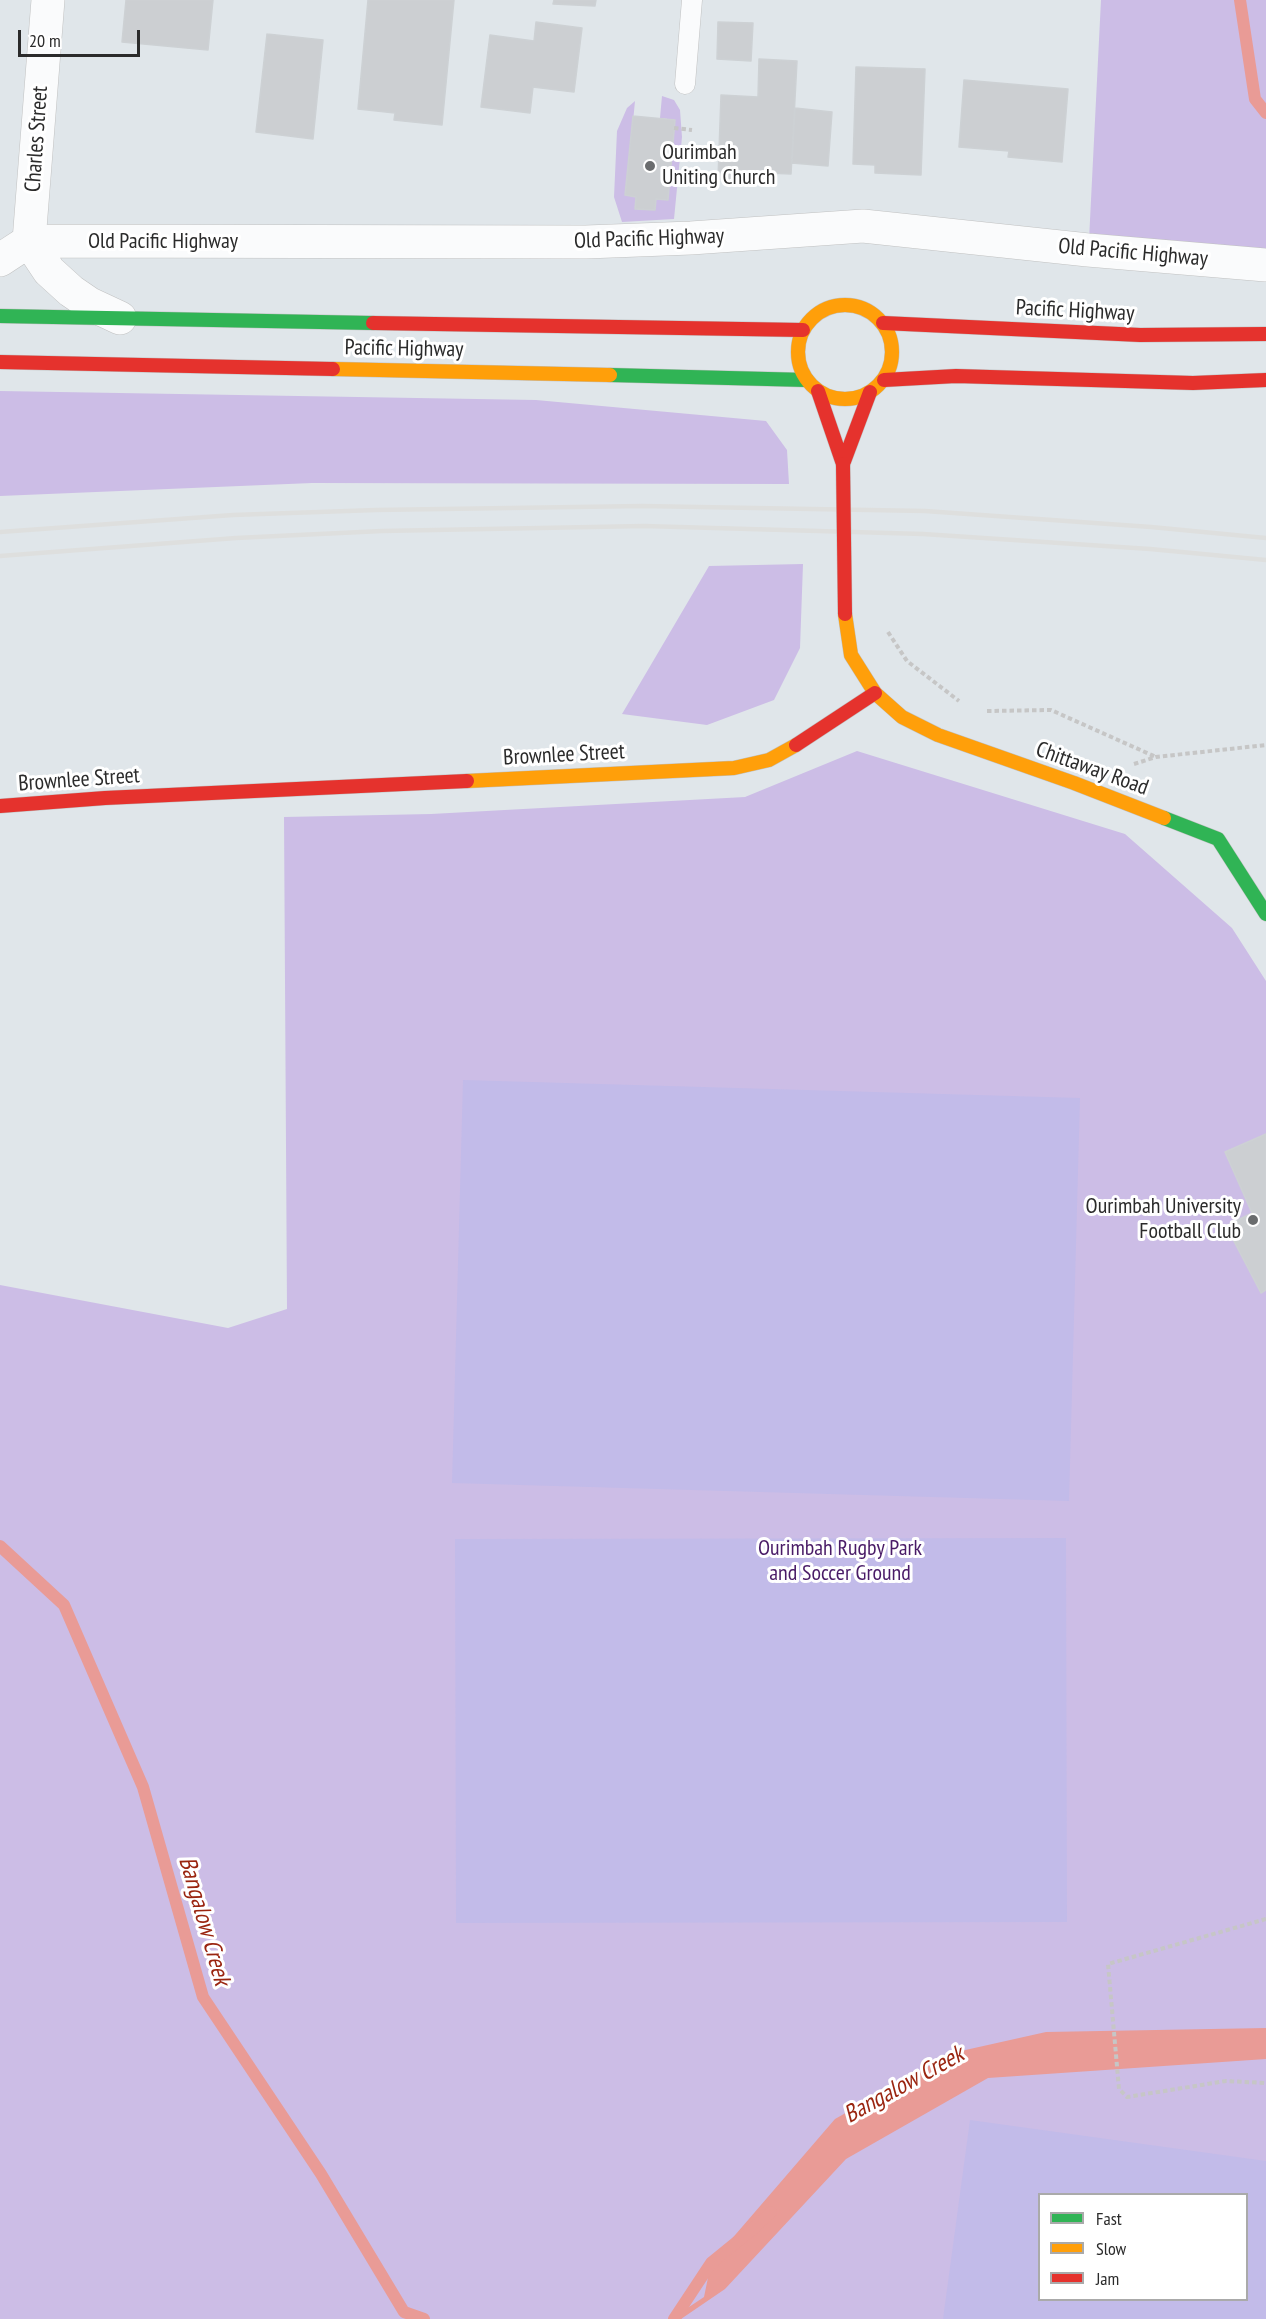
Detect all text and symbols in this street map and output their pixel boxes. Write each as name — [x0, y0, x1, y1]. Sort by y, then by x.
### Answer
scale bar — [21, 18, 142, 56]
text: 20 m — [29, 29, 61, 52]
street label: Charles Street — [20, 85, 54, 193]
place label: Ourimbah Uniting Church — [662, 140, 775, 192]
marker: Ourimbah Uniting Church — [643, 159, 657, 173]
street label: Old Pacific Highway — [574, 223, 724, 255]
street label: Old Pacific Highway — [88, 229, 238, 255]
street label: Old Pacific Highway — [1057, 233, 1209, 273]
street label: Pacific Highway — [1015, 295, 1135, 327]
street label: Pacific Highway — [344, 335, 464, 363]
street label: Chittaway Road — [1032, 736, 1152, 802]
street label: Brownlee Street — [503, 739, 625, 771]
street label: Brownlee Street — [17, 763, 141, 797]
place label: Ourimbah University Football Club — [1086, 1194, 1241, 1246]
marker: Ourimbah University Football Club — [1246, 1213, 1260, 1227]
park label: Ourimbah Rugby Park and Soccer Ground — [758, 1536, 922, 1588]
water label: Bangalow Creek — [172, 1853, 236, 1989]
water label: Bangalow Creek — [839, 2040, 969, 2130]
legend — [1038, 2193, 1248, 2301]
text: Fast — [1096, 2207, 1122, 2230]
text: Slow — [1096, 2237, 1126, 2260]
text: Jam — [1096, 2267, 1119, 2290]

